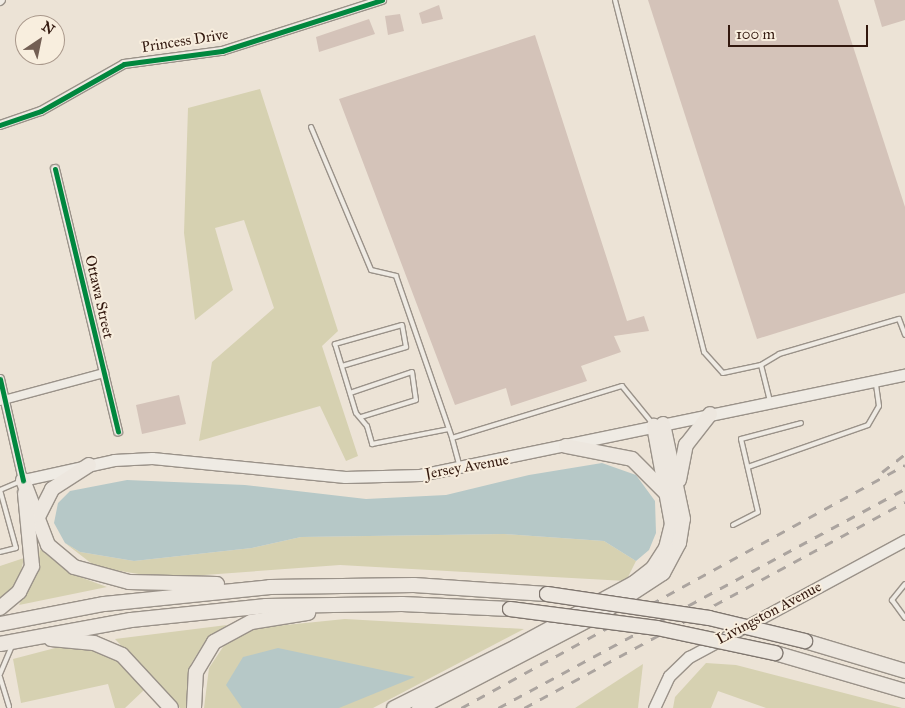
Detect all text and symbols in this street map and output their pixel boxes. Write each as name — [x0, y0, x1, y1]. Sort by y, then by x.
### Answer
north arrow — [15, 15, 65, 65]
scale bar — [730, 15, 870, 47]
text: N — [38, 18, 58, 38]
street label: Princess Drive — [140, 25, 230, 57]
text: 100 m — [736, 25, 775, 43]
street label: Ottawa Street — [81, 254, 117, 340]
street label: Jersey Avenue — [424, 451, 510, 483]
street label: Livingston Avenue — [713, 578, 825, 648]

